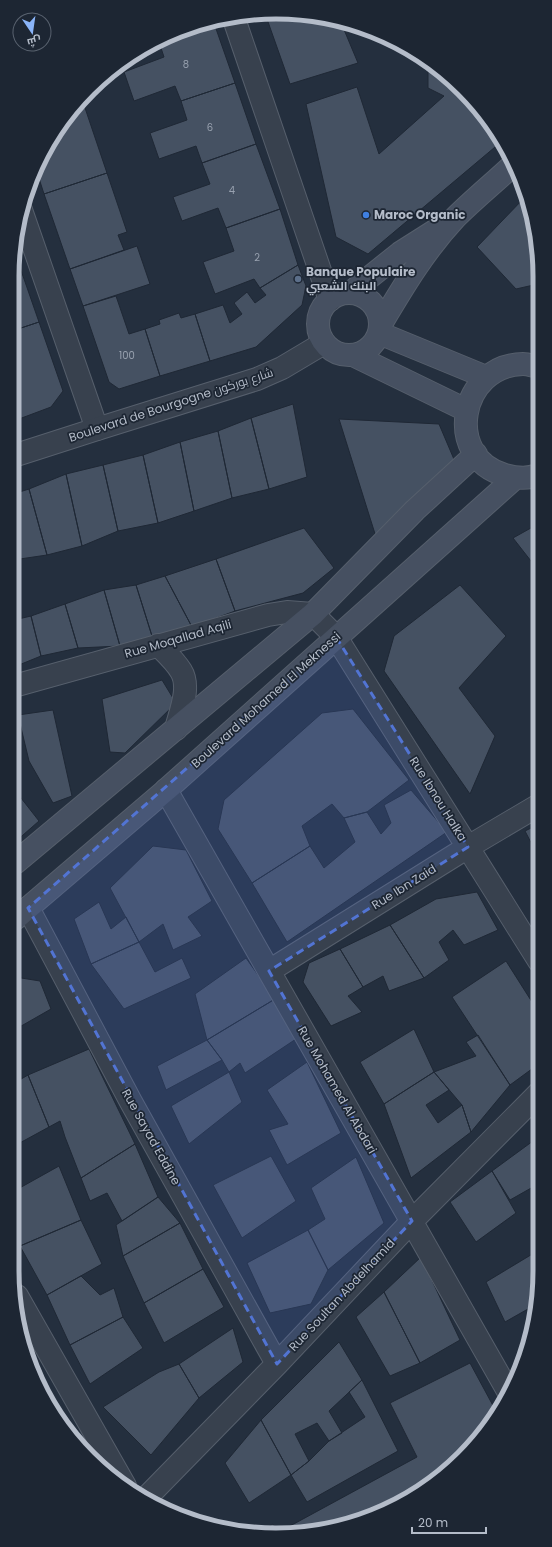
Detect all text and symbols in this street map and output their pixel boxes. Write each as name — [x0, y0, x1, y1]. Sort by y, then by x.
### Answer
north arrow — [12, 12, 52, 52]
text: ش — [26, 32, 43, 51]
house number: 8 — [183, 57, 189, 72]
house number: 6 — [207, 120, 213, 135]
house number: 4 — [229, 183, 235, 198]
place label: Maroc Organic — [374, 206, 466, 223]
marker: Maroc Organic — [361, 210, 371, 220]
house number: 2 — [254, 250, 260, 265]
place label: Banque Populaire البنك الشعبي — [306, 263, 416, 296]
marker: Banque Populaire البنك الشعبي — [293, 274, 303, 284]
house number: 100 — [119, 348, 135, 363]
street label: Boulevard de Bourgogne شارع بوركون — [66, 363, 275, 446]
street label: Rue Moqallad Aqili — [123, 615, 233, 662]
street label: Boulevard Mohamed El Meknessi — [187, 628, 344, 771]
street label: Rue Ibnou Halka — [406, 753, 471, 844]
street label: Rue Ibn Zaid — [368, 860, 439, 913]
street label: Rue Mohamed Al Abdari — [294, 1023, 381, 1157]
street label: Rue Sayad Eddine — [118, 1086, 185, 1188]
street label: Rue Soultan Abdelhamid — [285, 1235, 398, 1355]
scale bar — [412, 1509, 486, 1535]
text: 20 m — [418, 1514, 448, 1531]

